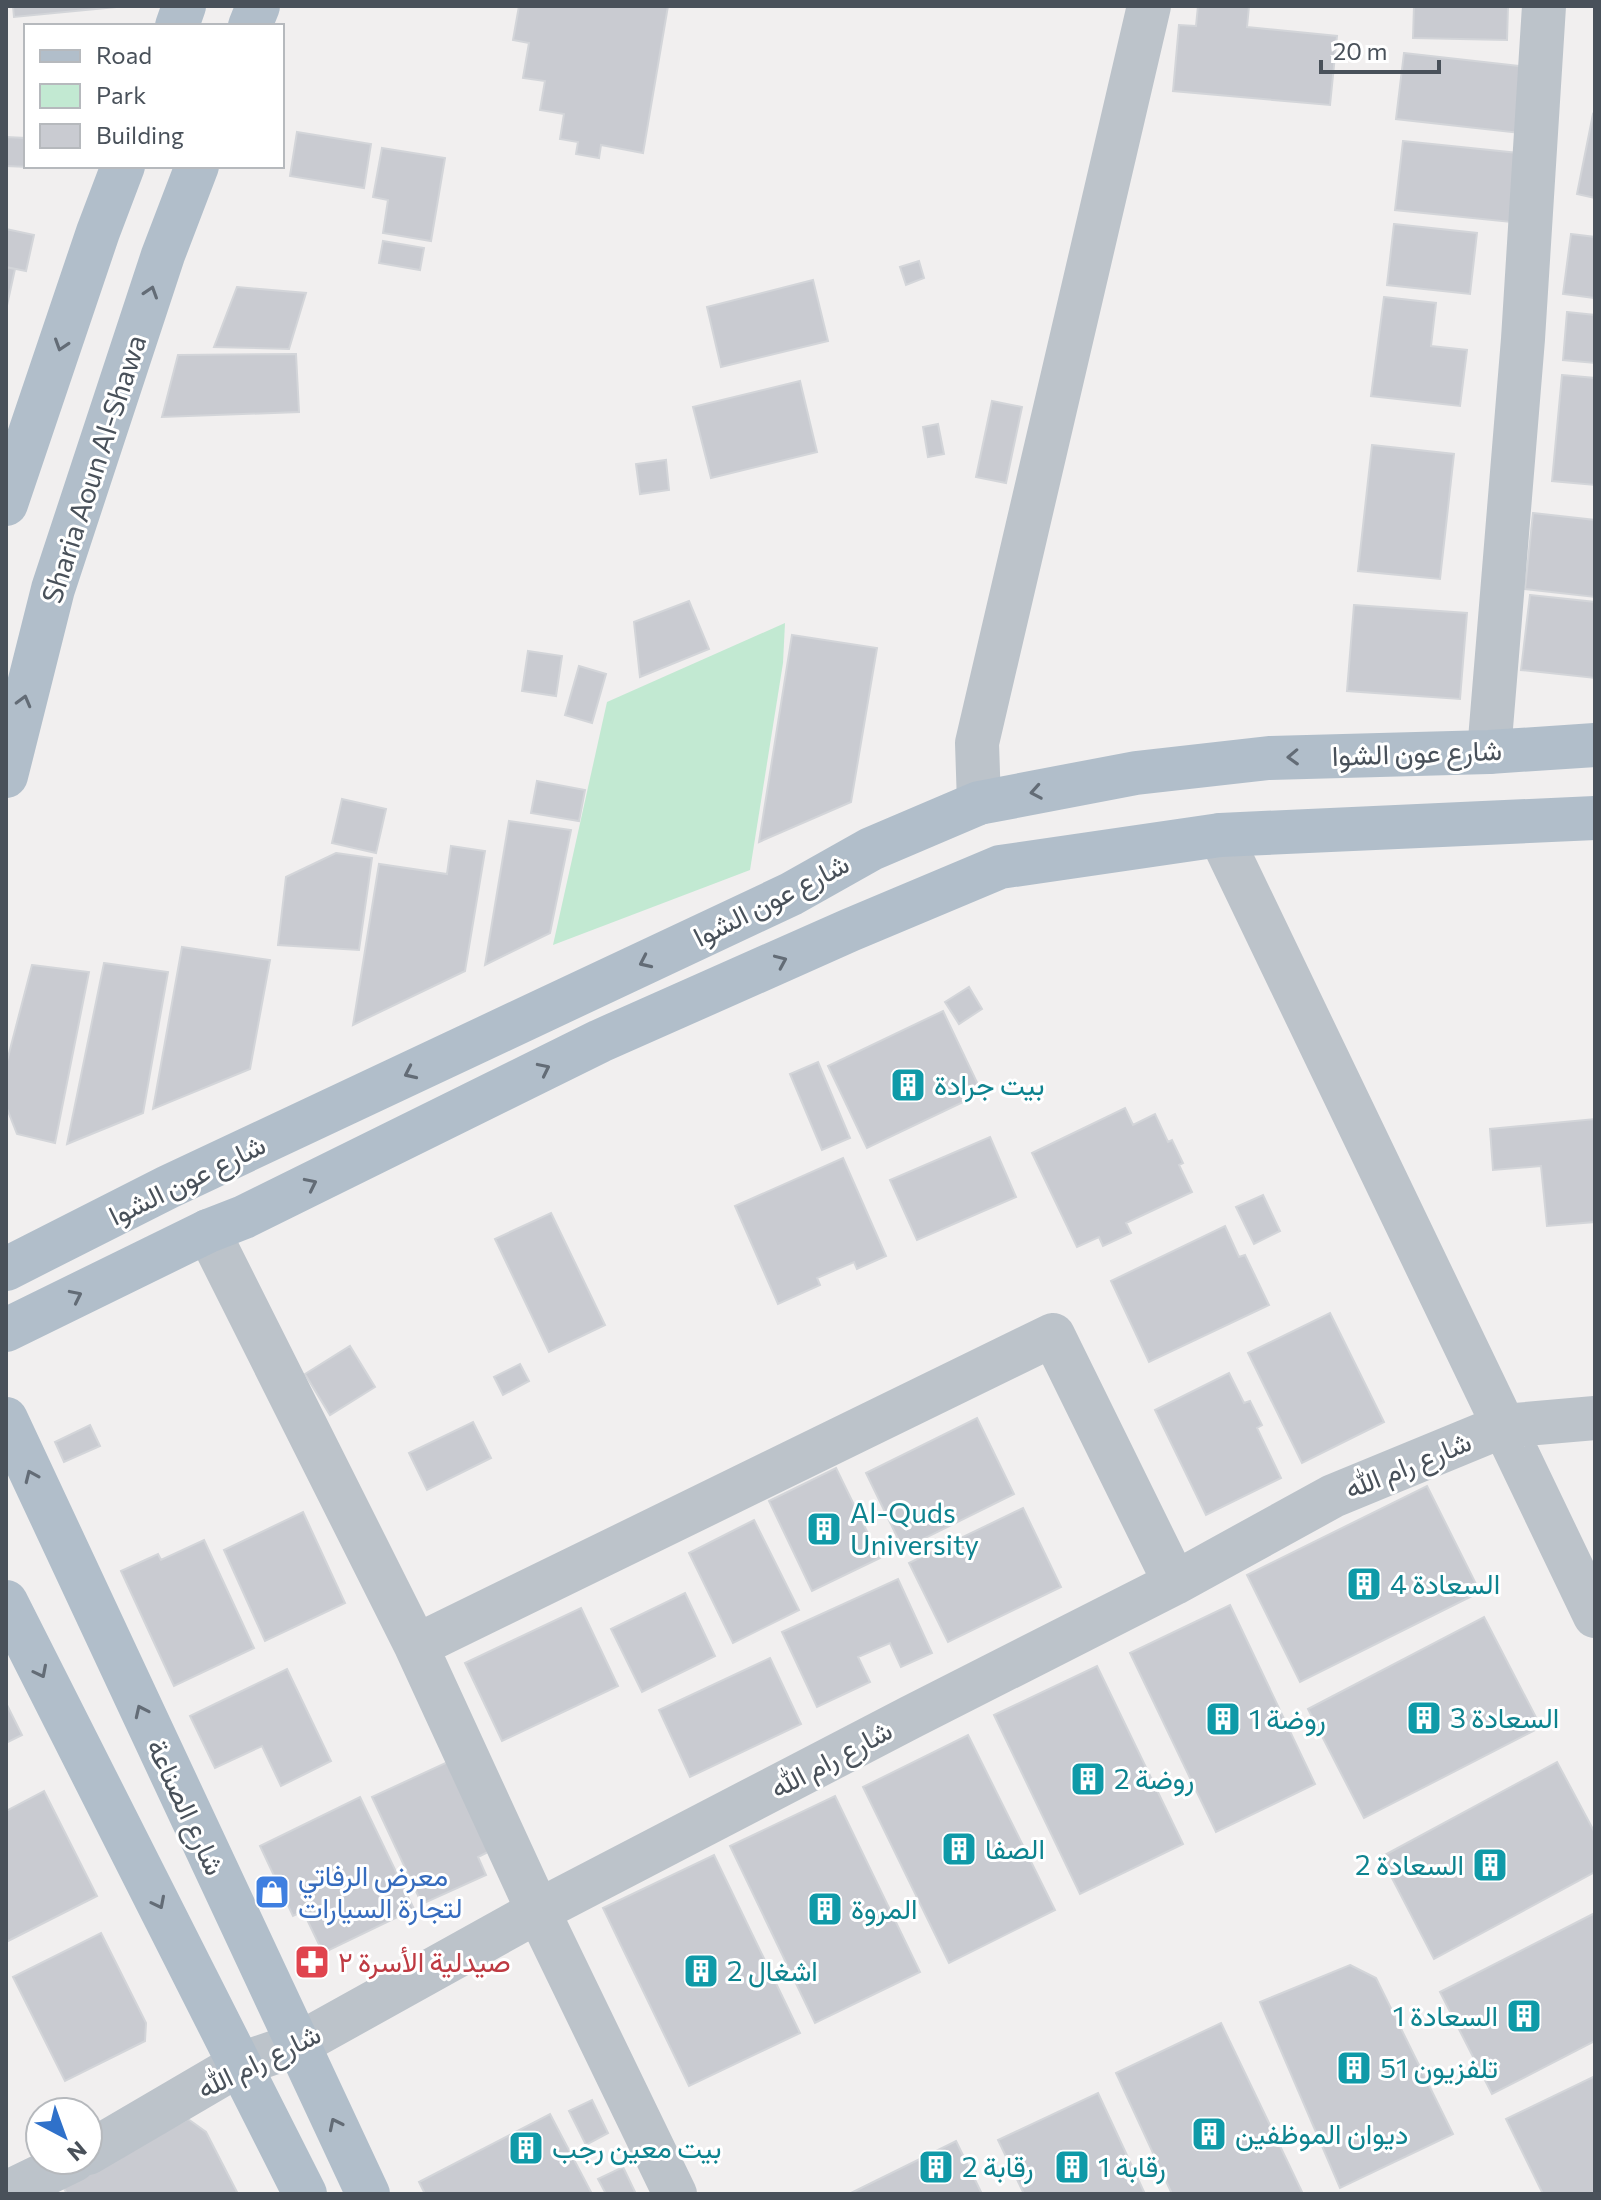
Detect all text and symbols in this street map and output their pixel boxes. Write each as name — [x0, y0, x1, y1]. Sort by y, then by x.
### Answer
legend — [24, 24, 284, 168]
scale bar — [1321, 24, 1439, 74]
text: 20 m — [1333, 36, 1387, 65]
text: Road — [96, 40, 152, 69]
text: Park — [96, 80, 146, 109]
text: Building — [96, 120, 184, 149]
one-way arrow — [142, 286, 158, 299]
street label: Sharia Aoun Al-Shawa — [34, 330, 152, 607]
one-way arrow — [54, 338, 70, 352]
one-way arrow — [15, 694, 32, 708]
street label: شارع عون الشوا — [1331, 732, 1503, 775]
one-way arrow — [1286, 749, 1299, 766]
one-way arrow — [1029, 783, 1043, 800]
street label: شارع عون الشوا — [687, 845, 855, 956]
one-way arrow — [639, 952, 654, 968]
one-way arrow — [772, 955, 787, 971]
one-way arrow — [404, 1063, 419, 1079]
one-way arrow — [536, 1063, 550, 1079]
building icon: بيت جرادة — [889, 1066, 927, 1104]
place label: بيت جرادة — [934, 1067, 1044, 1103]
street label: شارع عون الشوا — [103, 1127, 272, 1234]
one-way arrow — [303, 1178, 317, 1194]
one-way arrow — [68, 1290, 83, 1305]
street label: شارع رام الله — [1340, 1423, 1477, 1508]
one-way arrow — [24, 1469, 40, 1484]
place label: Al-Quds University — [850, 1495, 979, 1561]
building icon: Al-Quds University — [805, 1510, 843, 1548]
building icon: السعادة 4 — [1345, 1565, 1383, 1603]
place label: السعادة 4 — [1390, 1566, 1500, 1600]
one-way arrow — [32, 1663, 47, 1678]
building icon: السعادة 3 — [1405, 1699, 1443, 1737]
building icon: روضة 1 — [1204, 1700, 1242, 1738]
place label: السعادة 3 — [1450, 1700, 1559, 1734]
place label: روضة 1 — [1249, 1701, 1326, 1737]
one-way arrow — [135, 1705, 151, 1719]
street label: شارع رام الله — [764, 1712, 899, 1807]
street label: شارع الصناعة — [138, 1733, 233, 1881]
building icon: روضة 2 — [1069, 1760, 1107, 1798]
place label: روضة 2 — [1114, 1761, 1194, 1797]
building icon: الصفا — [940, 1830, 978, 1868]
place label: الصفا — [985, 1831, 1045, 1865]
building icon: السعادة 2 — [1471, 1846, 1509, 1884]
place label: السعادة 2 — [1355, 1847, 1464, 1881]
place label: معرض الرفاتي لتجارة السيارات — [298, 1858, 463, 1926]
shop icon: معرض الرفاتي لتجارة السيارات — [253, 1873, 291, 1911]
building icon: المروة — [806, 1890, 844, 1928]
place label: المروة — [851, 1891, 918, 1927]
one-way arrow — [149, 1895, 165, 1910]
pharmacy icon: صيدلية الأسرة ٢ — [293, 1943, 331, 1981]
place label: صيدلية الأسرة ٢ — [338, 1944, 511, 1980]
building icon: اشغال 2 — [682, 1952, 720, 1990]
place label: اشغال 2 — [727, 1953, 818, 1988]
building icon: السعادة 1 — [1505, 1997, 1543, 2035]
place label: السعادة 1 — [1393, 1998, 1498, 2032]
street label: شارع رام الله — [191, 2016, 327, 2107]
building icon: تلفزيون 51 — [1335, 2049, 1373, 2087]
place label: تلفزيون 51 — [1380, 2050, 1498, 2086]
north arrow — [24, 2096, 104, 2176]
building icon: ديوان الموظفين — [1190, 2115, 1228, 2153]
place label: ديوان الموظفين — [1235, 2116, 1408, 2152]
one-way arrow — [329, 2117, 345, 2132]
building icon: بيت معين رجب — [507, 2129, 545, 2167]
place label: بيت معين رجب — [552, 2130, 722, 2166]
text: N — [62, 2136, 93, 2167]
building icon: رقابة 2 — [917, 2148, 955, 2186]
building icon: رقابة 1 — [1053, 2148, 1091, 2186]
place label: رقابة 2 — [962, 2149, 1033, 2185]
place label: رقابة 1 — [1098, 2149, 1166, 2185]

